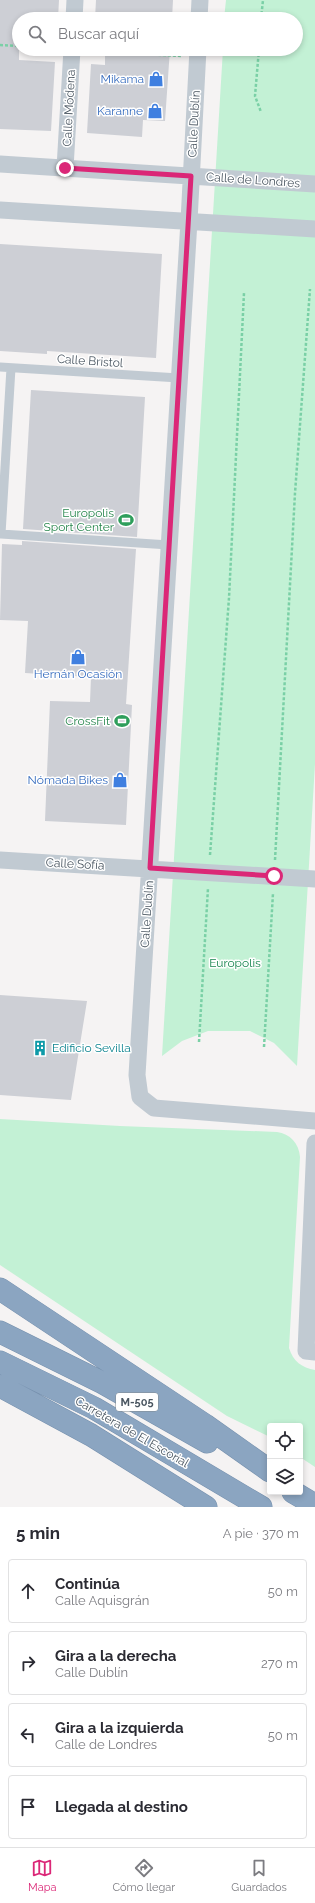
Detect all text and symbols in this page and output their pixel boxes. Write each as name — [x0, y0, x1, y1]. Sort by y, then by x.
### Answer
search box — [12, 12, 303, 56]
icon: search — [26, 23, 48, 45]
text: Buscar aquí — [58, 25, 139, 43]
street label: Calle Módena — [60, 69, 78, 147]
shop icon: Mikama — [147, 70, 165, 88]
place label: Mikama — [100, 72, 144, 86]
street label: Calle Dublín — [185, 90, 203, 158]
shop icon: Karanne — [146, 102, 164, 120]
place label: Karanne — [97, 104, 143, 118]
route end — [56, 159, 74, 177]
street label: Calle de Londres — [205, 170, 301, 190]
street label: Calle Bristol — [56, 352, 124, 370]
place label: Europolis Sport Center — [43, 506, 115, 534]
sports icon: Europolis Sport Center — [117, 511, 135, 529]
shop icon: Hernán Ocasión — [69, 648, 87, 666]
place label: Hernán Ocasión — [34, 667, 122, 681]
sports icon: CrossFit — [113, 712, 131, 730]
place label: CrossFit — [65, 714, 110, 728]
shop icon: Nómada Bikes — [111, 771, 129, 789]
place label: Nómada Bikes — [28, 773, 108, 787]
street label: Calle Sofía — [45, 855, 105, 873]
route start — [265, 867, 283, 885]
street label: Calle Dublín — [138, 880, 156, 948]
park label: Europolis — [209, 956, 261, 970]
building icon: Edificio Sevilla — [31, 1039, 49, 1057]
place label: Edificio Sevilla — [52, 1041, 131, 1055]
road number: M-505 — [116, 1393, 158, 1411]
street label: Carretera de El Escorial — [73, 1394, 192, 1471]
map controls — [267, 1423, 303, 1495]
button: locate — [267, 1423, 303, 1459]
button: layers — [267, 1459, 303, 1495]
text: 5 min — [16, 1523, 60, 1543]
text: A pie · 370 m — [223, 1526, 299, 1541]
text: Continúa — [55, 1575, 120, 1593]
icon: ahead — [17, 1580, 39, 1602]
text: 50 m — [268, 1584, 298, 1599]
text: Calle Aquisgrán — [55, 1593, 149, 1608]
text: Gira a la derecha — [55, 1647, 176, 1665]
icon: right — [17, 1652, 39, 1674]
text: 270 m — [261, 1656, 298, 1671]
text: Calle Dublín — [55, 1665, 128, 1680]
text: Gira a la izquierda — [55, 1719, 184, 1737]
icon: left — [17, 1724, 39, 1746]
text: 50 m — [268, 1728, 298, 1743]
text: Calle de Londres — [55, 1737, 157, 1752]
icon: arrive — [17, 1796, 39, 1818]
text: Llegada al destino — [55, 1798, 188, 1816]
tab: Mapa — [28, 1857, 56, 1894]
tab: Cómo llegar — [113, 1857, 175, 1894]
tab: Guardados — [231, 1857, 287, 1894]

